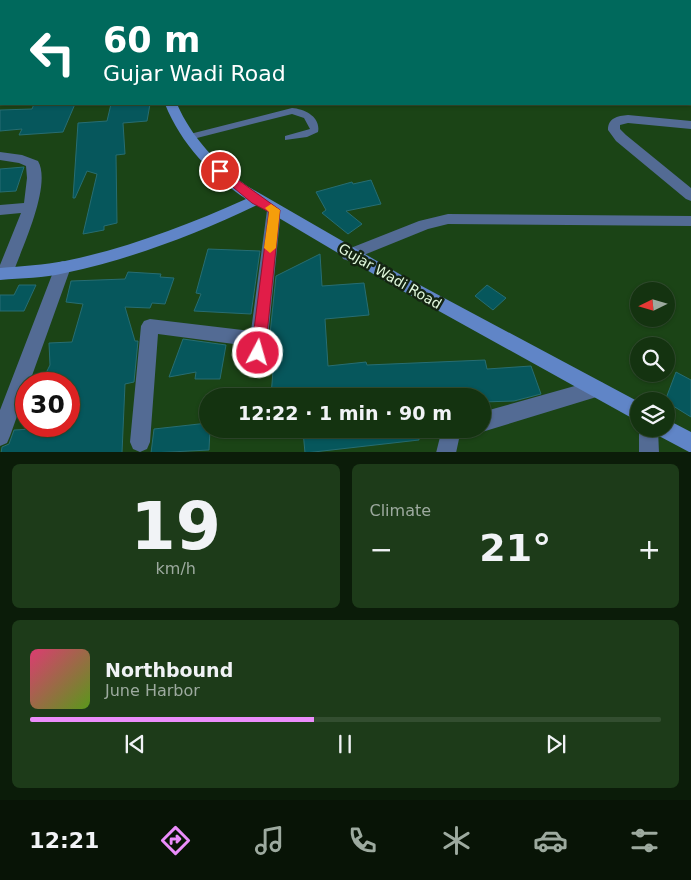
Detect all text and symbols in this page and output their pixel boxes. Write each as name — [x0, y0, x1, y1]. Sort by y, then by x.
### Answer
icon: left — [20, 20, 85, 85]
text: 60 m — [103, 20, 200, 60]
text: Gujar Wadi Road — [103, 61, 286, 86]
pin — [199, 150, 241, 192]
icon: arrive — [206, 157, 234, 185]
street label: Gujar Wadi Road — [336, 240, 444, 312]
north arrow — [630, 282, 675, 328]
map controls — [630, 282, 675, 437]
position arrow — [231, 326, 283, 378]
button: search — [630, 337, 675, 382]
speed limit sign: 30 — [15, 372, 80, 437]
button: layers — [630, 392, 675, 437]
text: 12:22 · 1 min · 90 m — [238, 402, 452, 424]
text: 19 — [131, 489, 221, 564]
text: Climate — [370, 501, 431, 520]
text: 21° — [479, 526, 551, 570]
text: − — [370, 533, 393, 566]
text: + — [638, 533, 661, 566]
text: km/h — [156, 559, 196, 578]
text: Northbound — [105, 659, 233, 681]
text: June Harbor — [105, 681, 200, 700]
icon: previous — [121, 730, 149, 758]
icon: pause — [331, 730, 359, 758]
icon: next — [542, 730, 570, 758]
icon: directions — [158, 823, 193, 858]
icon: music — [252, 823, 287, 858]
icon: phone — [345, 823, 380, 858]
icon: climate — [439, 823, 474, 858]
icon: car — [533, 823, 568, 858]
icon: filters — [627, 823, 662, 858]
text: 12:21 — [29, 828, 99, 853]

